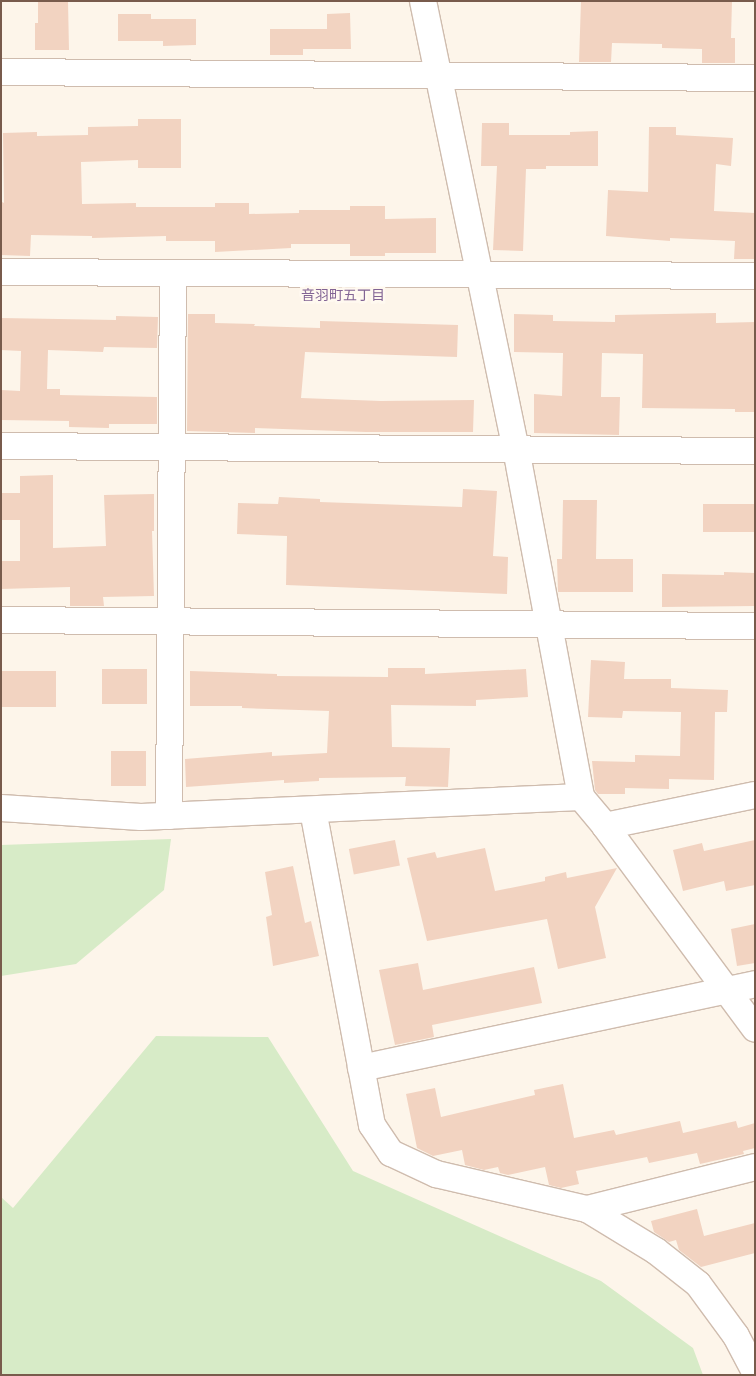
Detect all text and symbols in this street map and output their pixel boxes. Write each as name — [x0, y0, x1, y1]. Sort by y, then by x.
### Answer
district label: 音羽町五丁目 — [301, 287, 385, 303]

